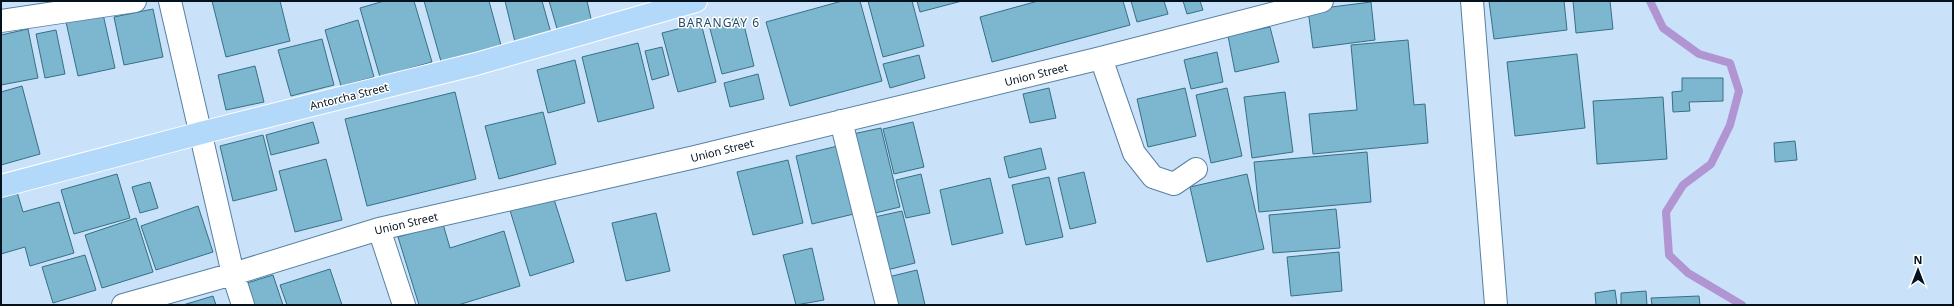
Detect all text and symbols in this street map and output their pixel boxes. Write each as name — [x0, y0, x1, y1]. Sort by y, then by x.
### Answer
district label: BARANGAY 6 — [678, 14, 760, 31]
street label: Union Street — [1003, 59, 1069, 89]
street label: Antorcha Street — [308, 79, 390, 113]
street label: Union Street — [689, 135, 755, 165]
street label: Union Street — [373, 208, 439, 238]
north arrow — [1898, 250, 1938, 290]
text: N — [1914, 252, 1922, 267]

